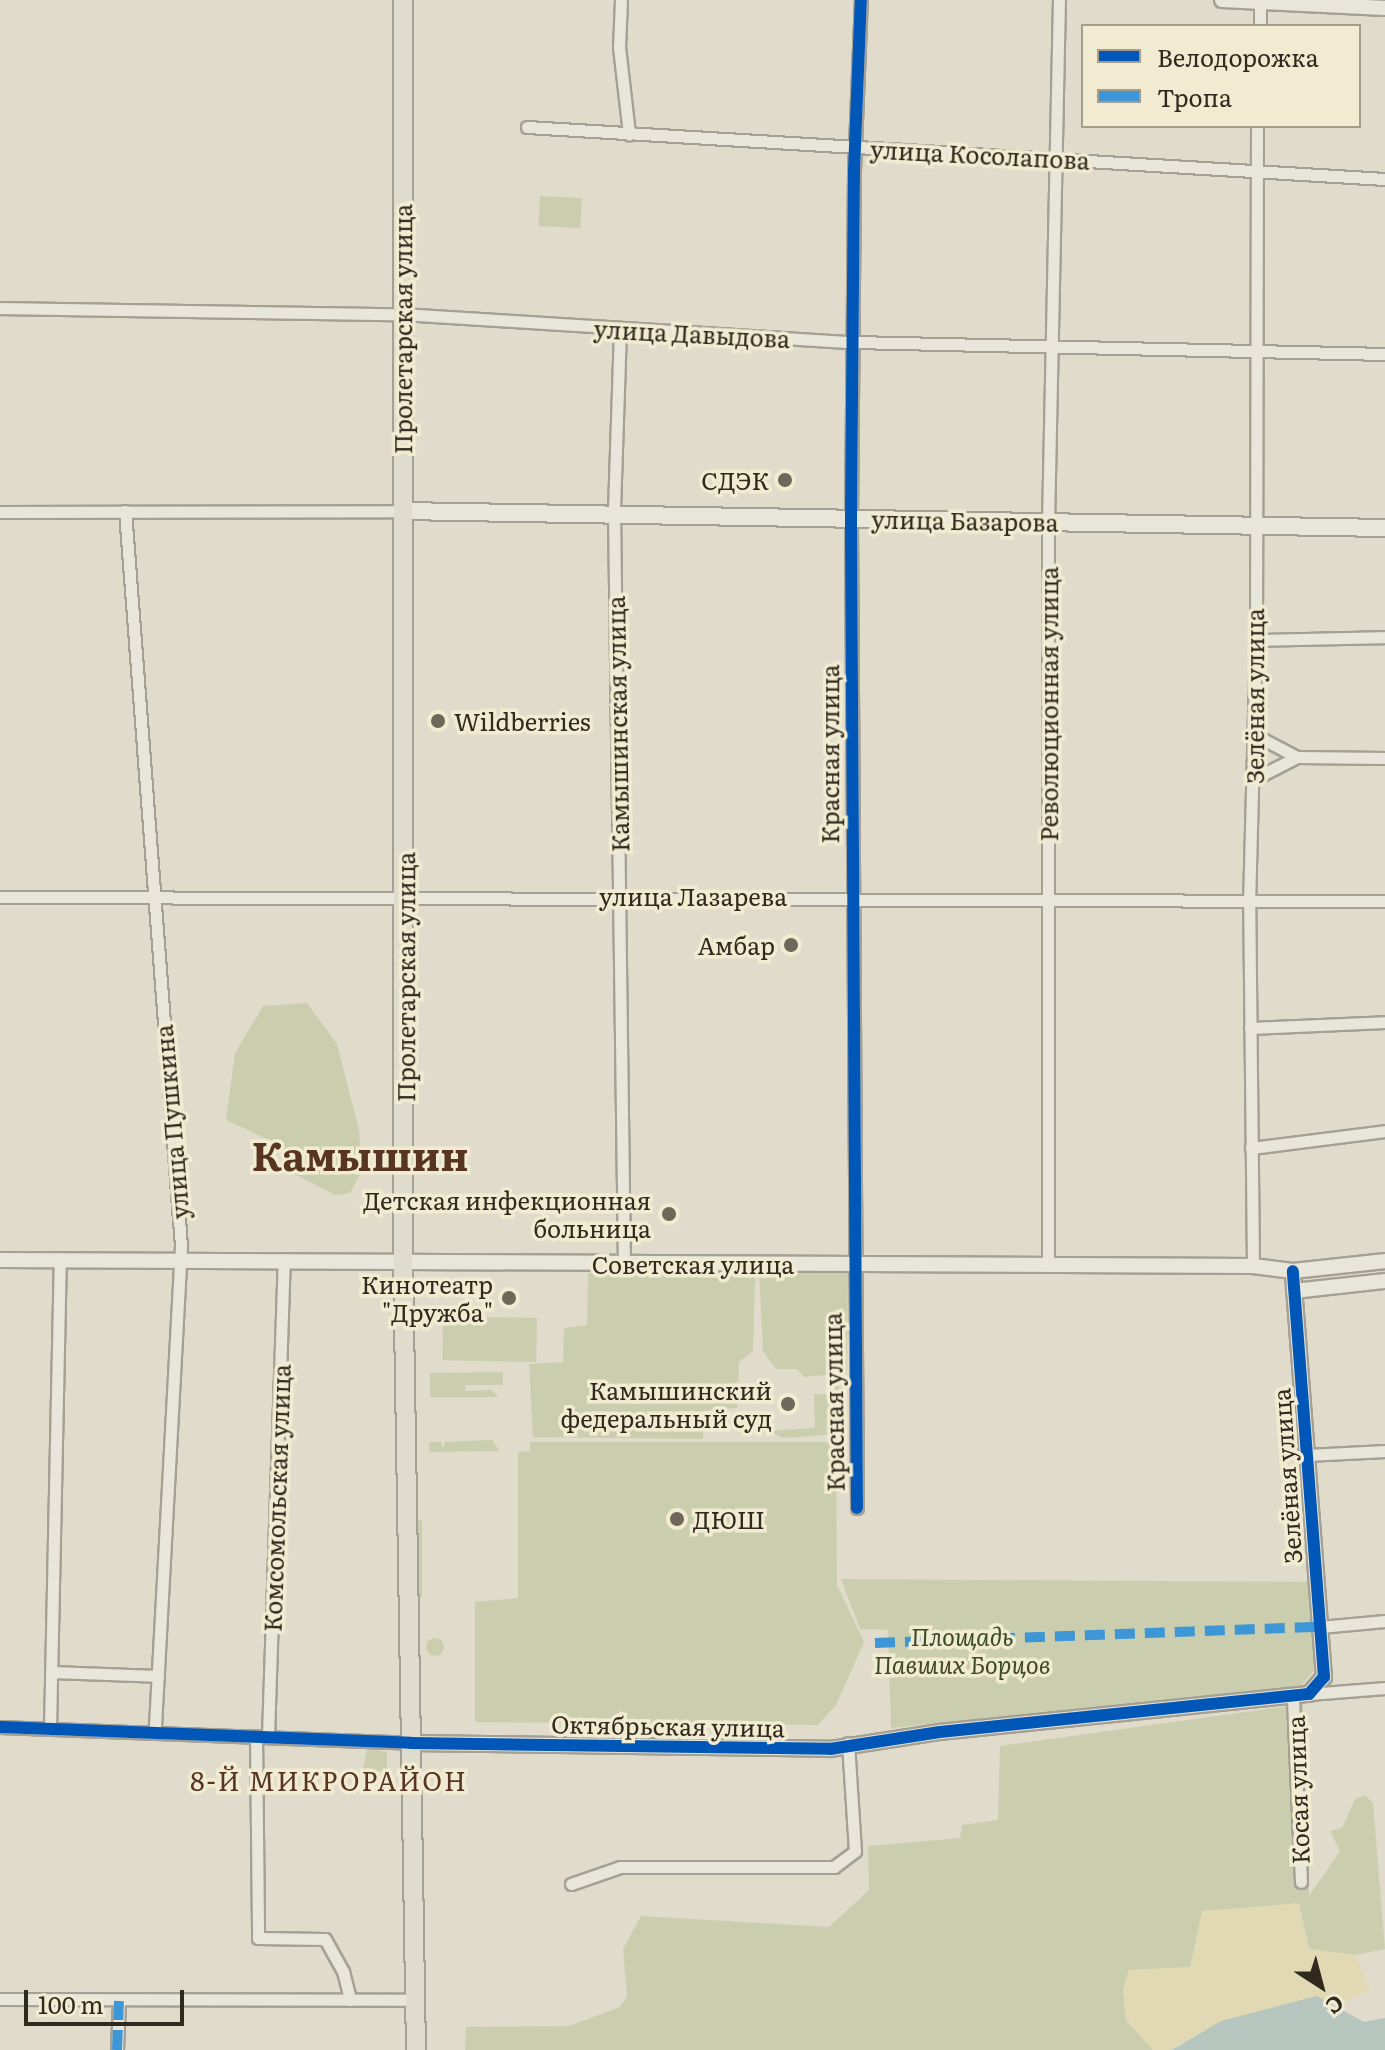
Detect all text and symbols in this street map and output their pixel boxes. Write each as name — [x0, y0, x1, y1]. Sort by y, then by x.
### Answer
legend — [1081, 24, 1361, 128]
text: Велодорожка — [1157, 39, 1319, 74]
text: Тропа — [1157, 79, 1232, 114]
street label: улица Косолапова — [869, 134, 1091, 174]
street label: Пролетарская улица — [388, 204, 416, 454]
street label: улица Давыдова — [593, 313, 791, 353]
place label: СДЭК — [701, 466, 769, 494]
marker: СДЭК — [776, 471, 794, 489]
street label: улица Базарова — [871, 504, 1059, 536]
street label: Революционная улица — [1034, 567, 1062, 841]
street label: Камышинская улица — [600, 596, 634, 852]
street label: Зелёная улица — [1240, 608, 1268, 784]
street label: Красная улица — [815, 664, 843, 844]
place label: Wildberries — [454, 707, 591, 735]
marker: Wildberries — [429, 712, 447, 730]
street label: Пролетарская улица — [391, 852, 419, 1102]
street label: улица Лазарева — [599, 882, 787, 910]
place label: Амбар — [698, 931, 775, 959]
marker: Амбар — [782, 936, 800, 954]
street label: улица Пушкина — [148, 1023, 194, 1221]
district label: Камышин — [252, 1130, 468, 1178]
place label: Детская инфекционная больница — [363, 1186, 651, 1242]
marker: Детская инфекционная больница — [658, 1203, 680, 1225]
street label: Советская улица — [592, 1250, 794, 1278]
place label: Кинотеатр "Дружба" — [361, 1270, 493, 1326]
marker: Кинотеатр "Дружба" — [500, 1289, 518, 1307]
street label: Красная улица — [817, 1312, 849, 1492]
street label: Комсомольская улица — [257, 1364, 295, 1632]
place label: Камышинский федеральный суд — [561, 1376, 772, 1432]
street label: Зелёная улица — [1266, 1387, 1306, 1565]
marker: Камышинский федеральный суд — [779, 1395, 797, 1413]
place label: ДЮШ — [693, 1505, 765, 1533]
marker: ДЮШ — [668, 1510, 686, 1528]
park label: Площадь Павших Борцов — [874, 1622, 1050, 1678]
street label: Октябрьская улица — [551, 1709, 785, 1741]
street label: Косая улица — [1280, 1715, 1314, 1865]
district label: 8-Й МИКРОРАЙОН — [190, 1764, 468, 1796]
north arrow — [1281, 1946, 1361, 2026]
scale bar — [28, 1974, 188, 2024]
text: 100 m — [38, 1986, 104, 2021]
text: С — [1319, 1988, 1351, 2024]

